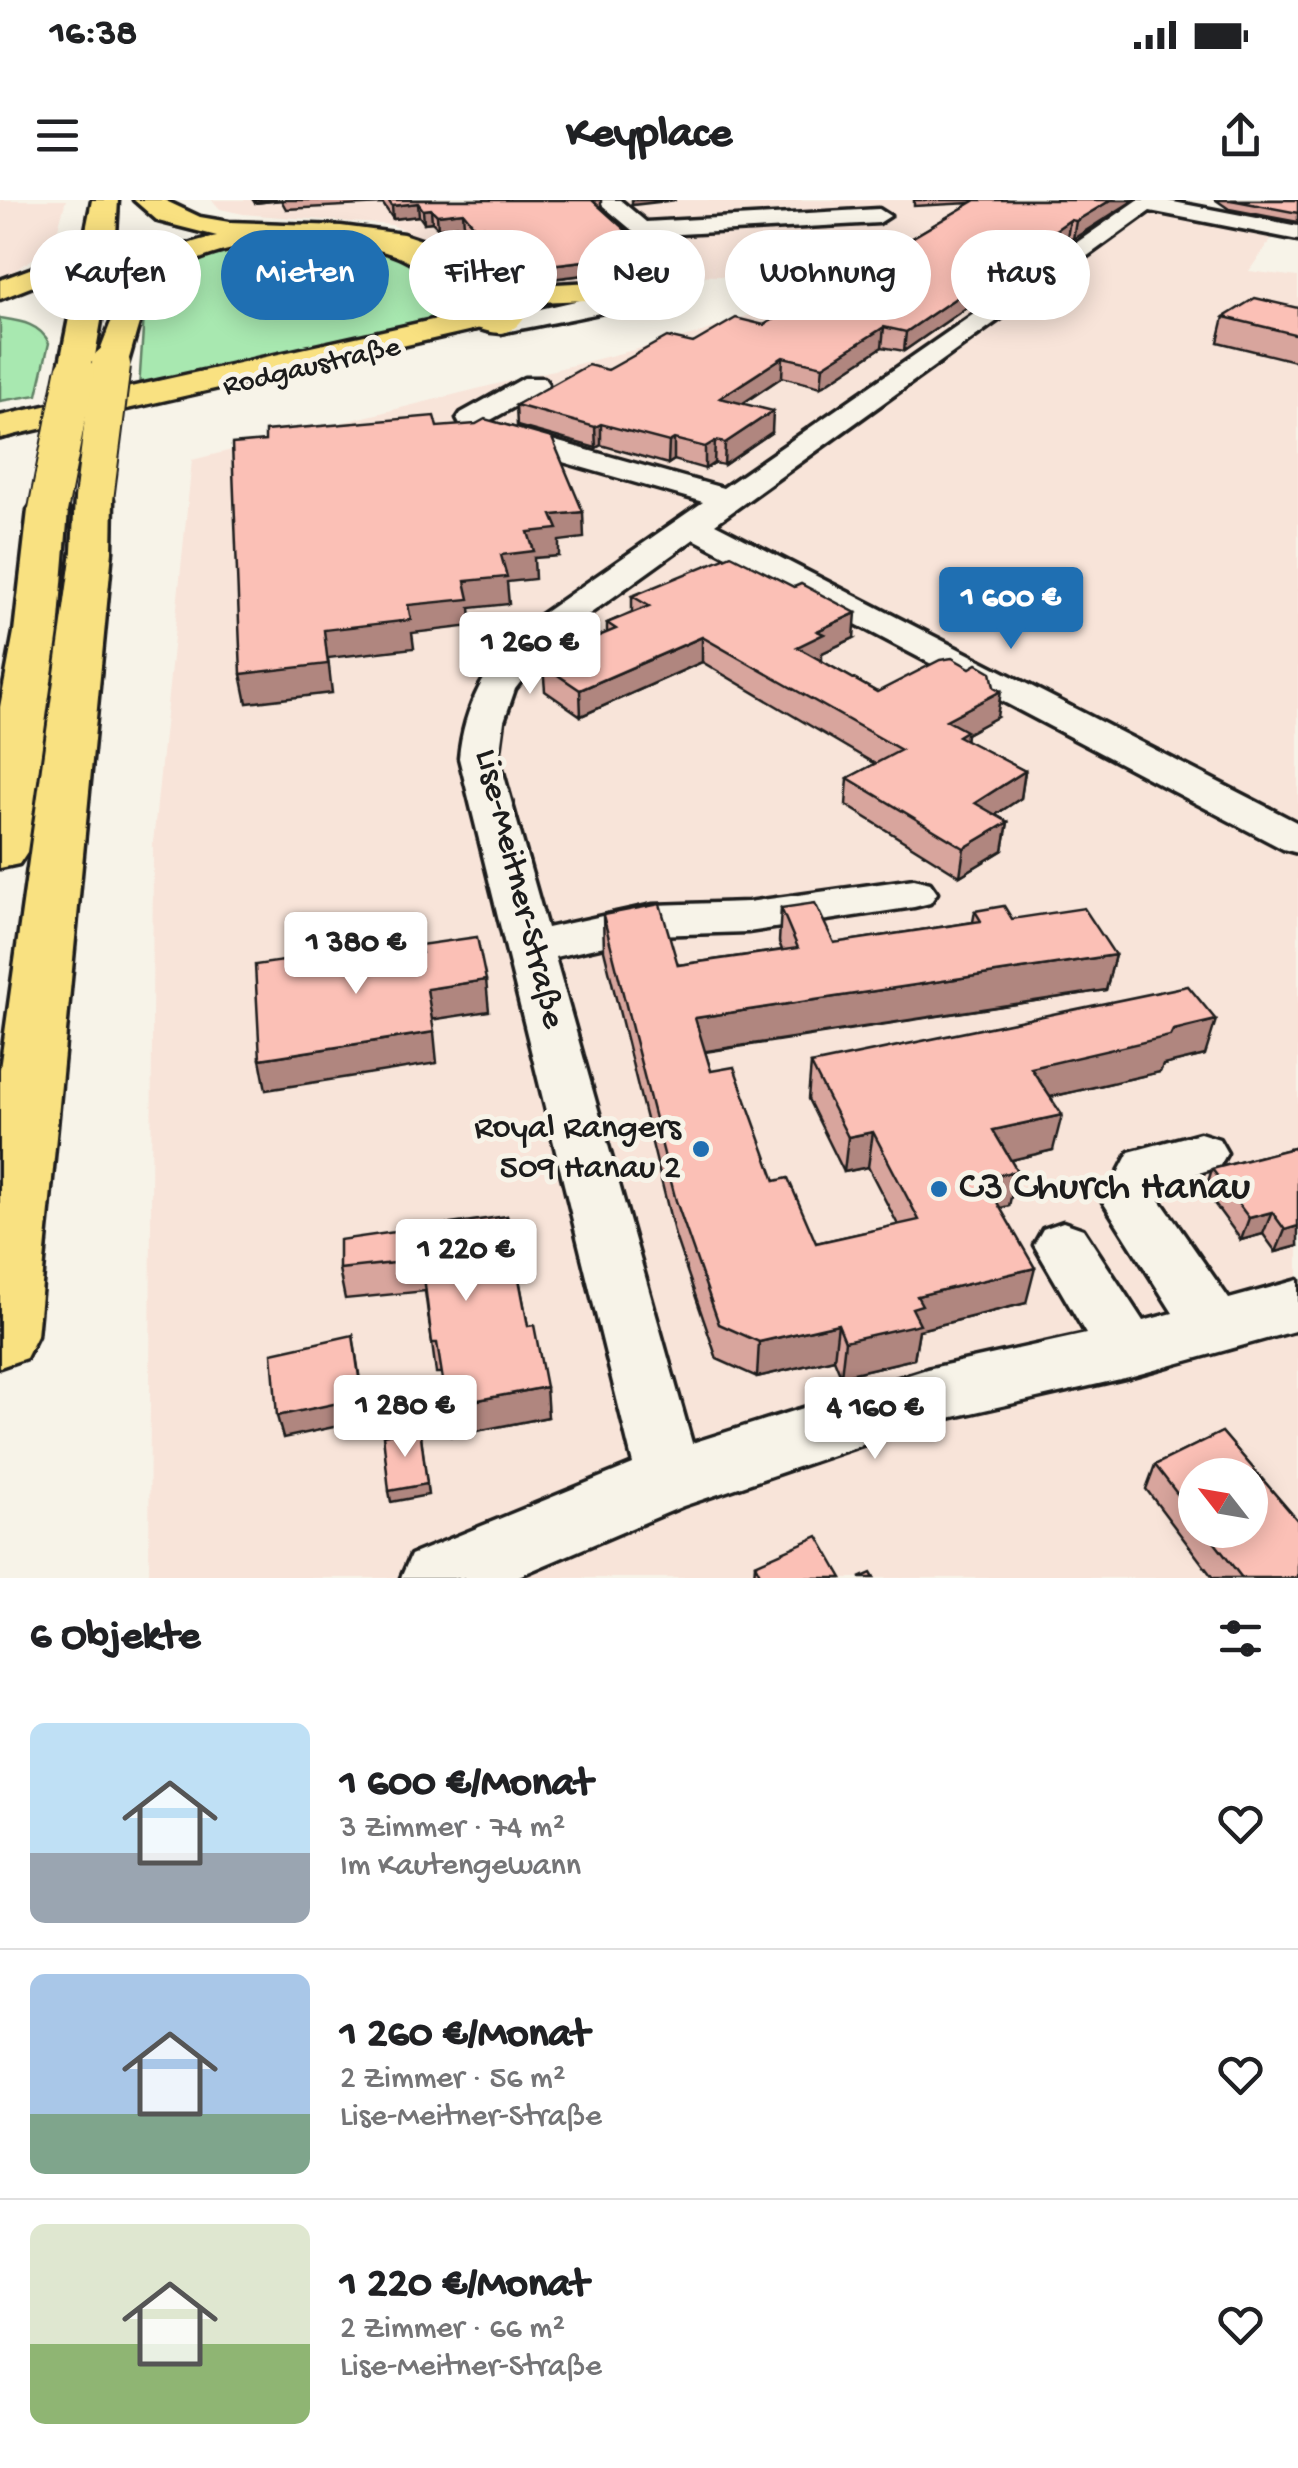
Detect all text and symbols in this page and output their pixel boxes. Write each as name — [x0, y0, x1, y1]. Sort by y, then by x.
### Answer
text: 16:38 — [50, 13, 137, 57]
icon: menu — [30, 108, 85, 163]
icon: share — [1213, 108, 1268, 163]
text: Keyplace — [566, 109, 732, 162]
chip: Kaufen — [30, 230, 201, 320]
chip: Mieten — [221, 230, 389, 320]
chip: Filter — [409, 230, 557, 320]
chip: Neu — [577, 230, 705, 320]
chip: Wohnung — [725, 230, 931, 320]
chip: Haus — [951, 230, 1090, 320]
street label: Rodgaustraße — [220, 330, 405, 405]
pin: 1 600 € — [919, 567, 1103, 652]
text: 1 600 € — [961, 580, 1061, 618]
pin: 1 260 € — [438, 612, 622, 697]
text: 1 260 € — [481, 625, 579, 663]
street label: Lise-Meitner-Straße — [463, 745, 573, 1034]
pin: 1 380 € — [264, 912, 448, 997]
text: 1 380 € — [306, 925, 406, 963]
place label: Royal Rangers 509 Hanau 2 — [474, 1109, 682, 1190]
marker: Royal Rangers 509 Hanau 2 — [690, 1138, 712, 1160]
place label: C3 Church Hanau — [959, 1165, 1250, 1214]
marker: C3 Church Hanau — [928, 1178, 950, 1200]
pin: 1 220 € — [374, 1219, 558, 1304]
text: 1 220 € — [418, 1232, 514, 1270]
pin: 1 280 € — [313, 1375, 497, 1460]
pin: 4 160 € — [783, 1377, 967, 1462]
text: 1 280 € — [356, 1388, 454, 1426]
text: 4 160 € — [827, 1390, 923, 1428]
north arrow — [1178, 1458, 1268, 1548]
map controls — [1178, 1458, 1268, 1548]
icon: filters — [1213, 1611, 1268, 1666]
text: 6 Objekte — [30, 1614, 200, 1663]
text: 1 600 €/Monat — [340, 1761, 592, 1810]
icon: home — [110, 1763, 230, 1883]
icon: heart — [1213, 1796, 1268, 1851]
text: 3 Zimmer · 74 m² — [340, 1810, 565, 1848]
text: Im Kautengewann — [340, 1848, 581, 1886]
text: 1 260 €/Monat — [340, 2012, 589, 2061]
icon: home — [110, 2014, 230, 2134]
icon: heart — [1213, 2047, 1268, 2102]
text: 2 Zimmer · 56 m² — [340, 2061, 565, 2099]
text: Lise-Meitner-Straße — [340, 2099, 602, 2137]
text: 1 220 €/Monat — [340, 2262, 588, 2311]
icon: home — [110, 2264, 230, 2384]
icon: heart — [1213, 2297, 1268, 2352]
text: 2 Zimmer · 66 m² — [340, 2311, 565, 2349]
text: Lise-Meitner-Straße — [340, 2349, 602, 2387]

